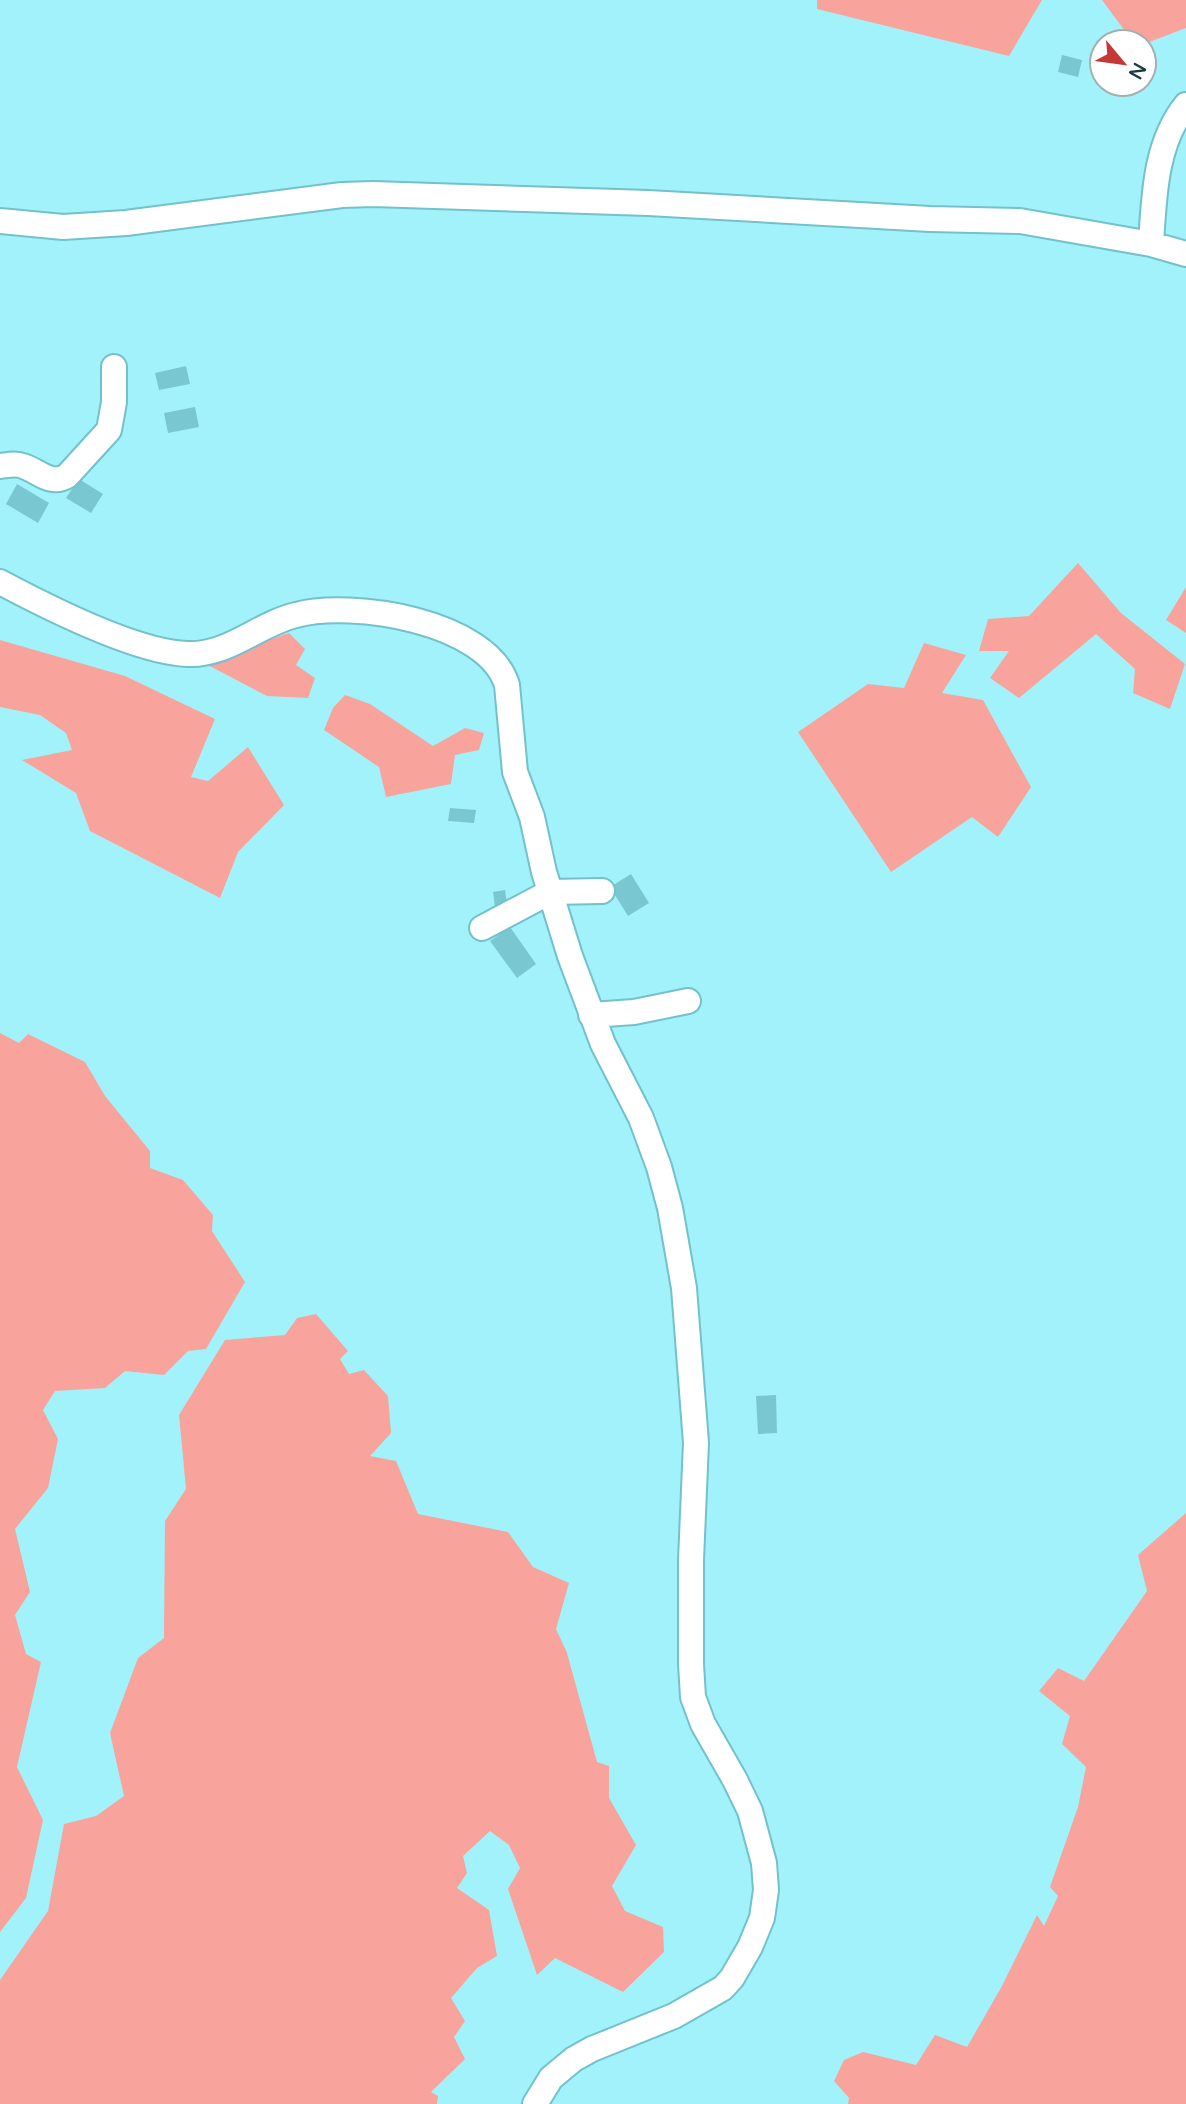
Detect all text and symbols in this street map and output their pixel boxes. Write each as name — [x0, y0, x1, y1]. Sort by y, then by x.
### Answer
north arrow — [1088, 28, 1158, 98]
text: N — [1124, 59, 1150, 83]

